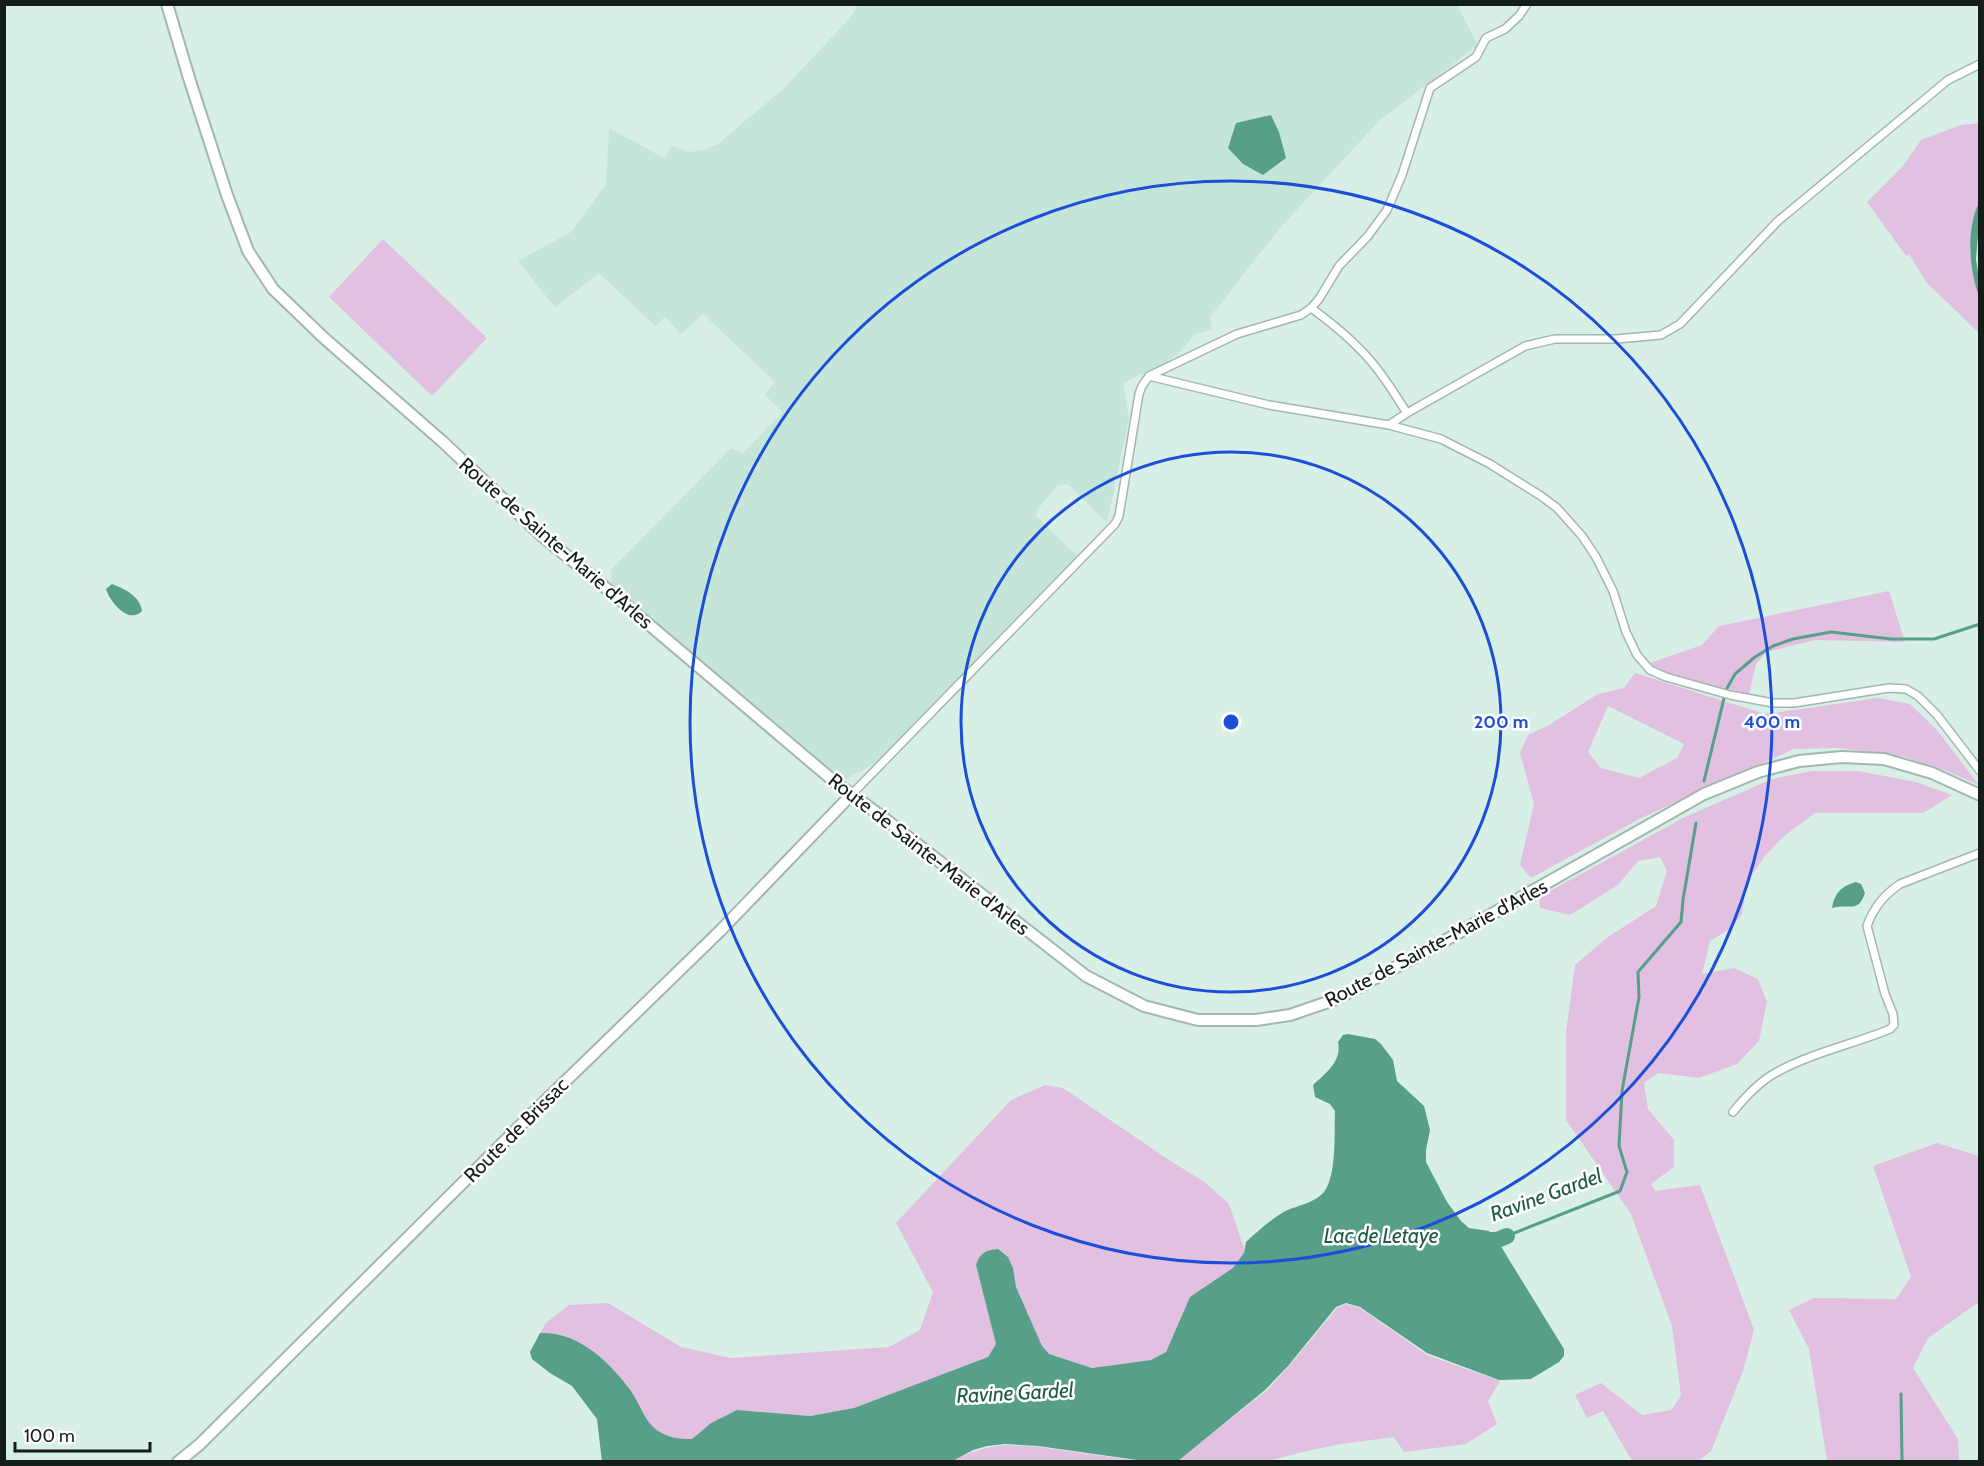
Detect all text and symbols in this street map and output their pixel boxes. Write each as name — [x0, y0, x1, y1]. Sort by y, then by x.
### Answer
street label: Route de Sainte-Marie d'Arles — [454, 452, 658, 634]
text: 200 m — [1474, 711, 1528, 733]
text: 400 m — [1744, 711, 1800, 733]
centre of rings — [1221, 712, 1241, 732]
street label: Route de Sainte-Marie d'Arles — [824, 768, 1034, 940]
street label: Route de Sainte-Marie d'Arles — [1321, 874, 1551, 1012]
street label: Route de Brissac — [459, 1073, 573, 1187]
water label: Ravine Gardel — [1486, 1163, 1605, 1226]
water label: Lac de Letaye — [1324, 1223, 1439, 1248]
water label: Ravine Gardel — [956, 1377, 1074, 1408]
scale bar — [15, 1415, 150, 1453]
text: 100 m — [24, 1425, 75, 1447]

